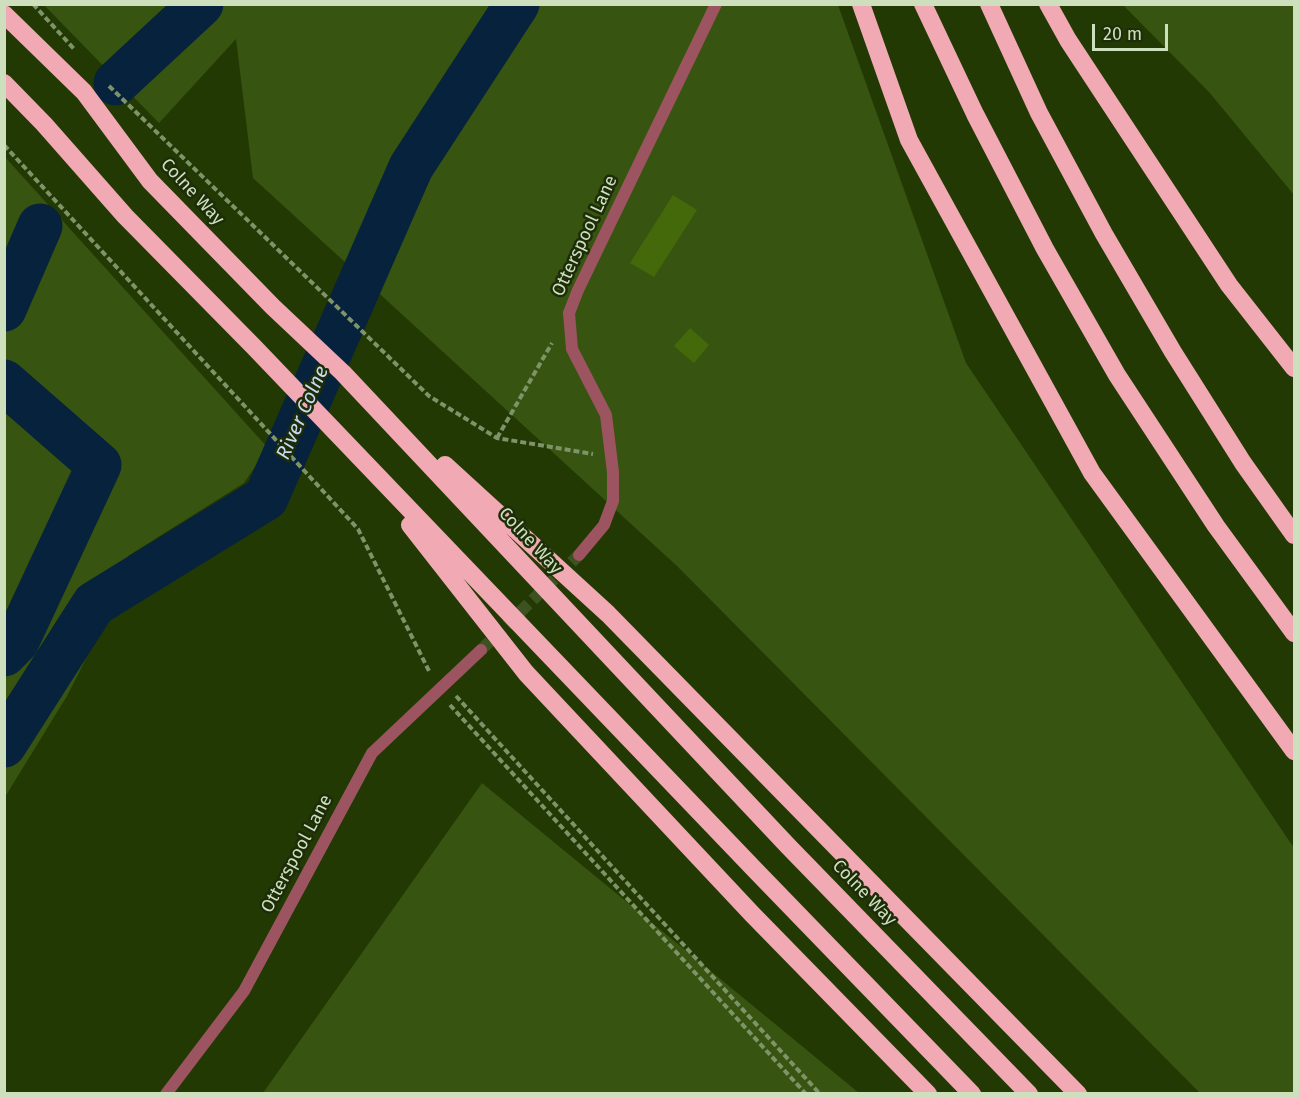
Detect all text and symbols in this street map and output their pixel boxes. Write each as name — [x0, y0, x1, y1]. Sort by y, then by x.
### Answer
scale bar — [1095, 12, 1172, 50]
text: 20 m — [1103, 23, 1142, 45]
street label: Colne Way — [156, 154, 228, 230]
street label: Otterspool Lane — [548, 172, 622, 300]
water label: River Colne — [272, 362, 334, 464]
street label: Colne Way — [494, 503, 566, 579]
street label: Otterspool Lane — [257, 791, 337, 917]
street label: Colne Way — [827, 856, 901, 930]

